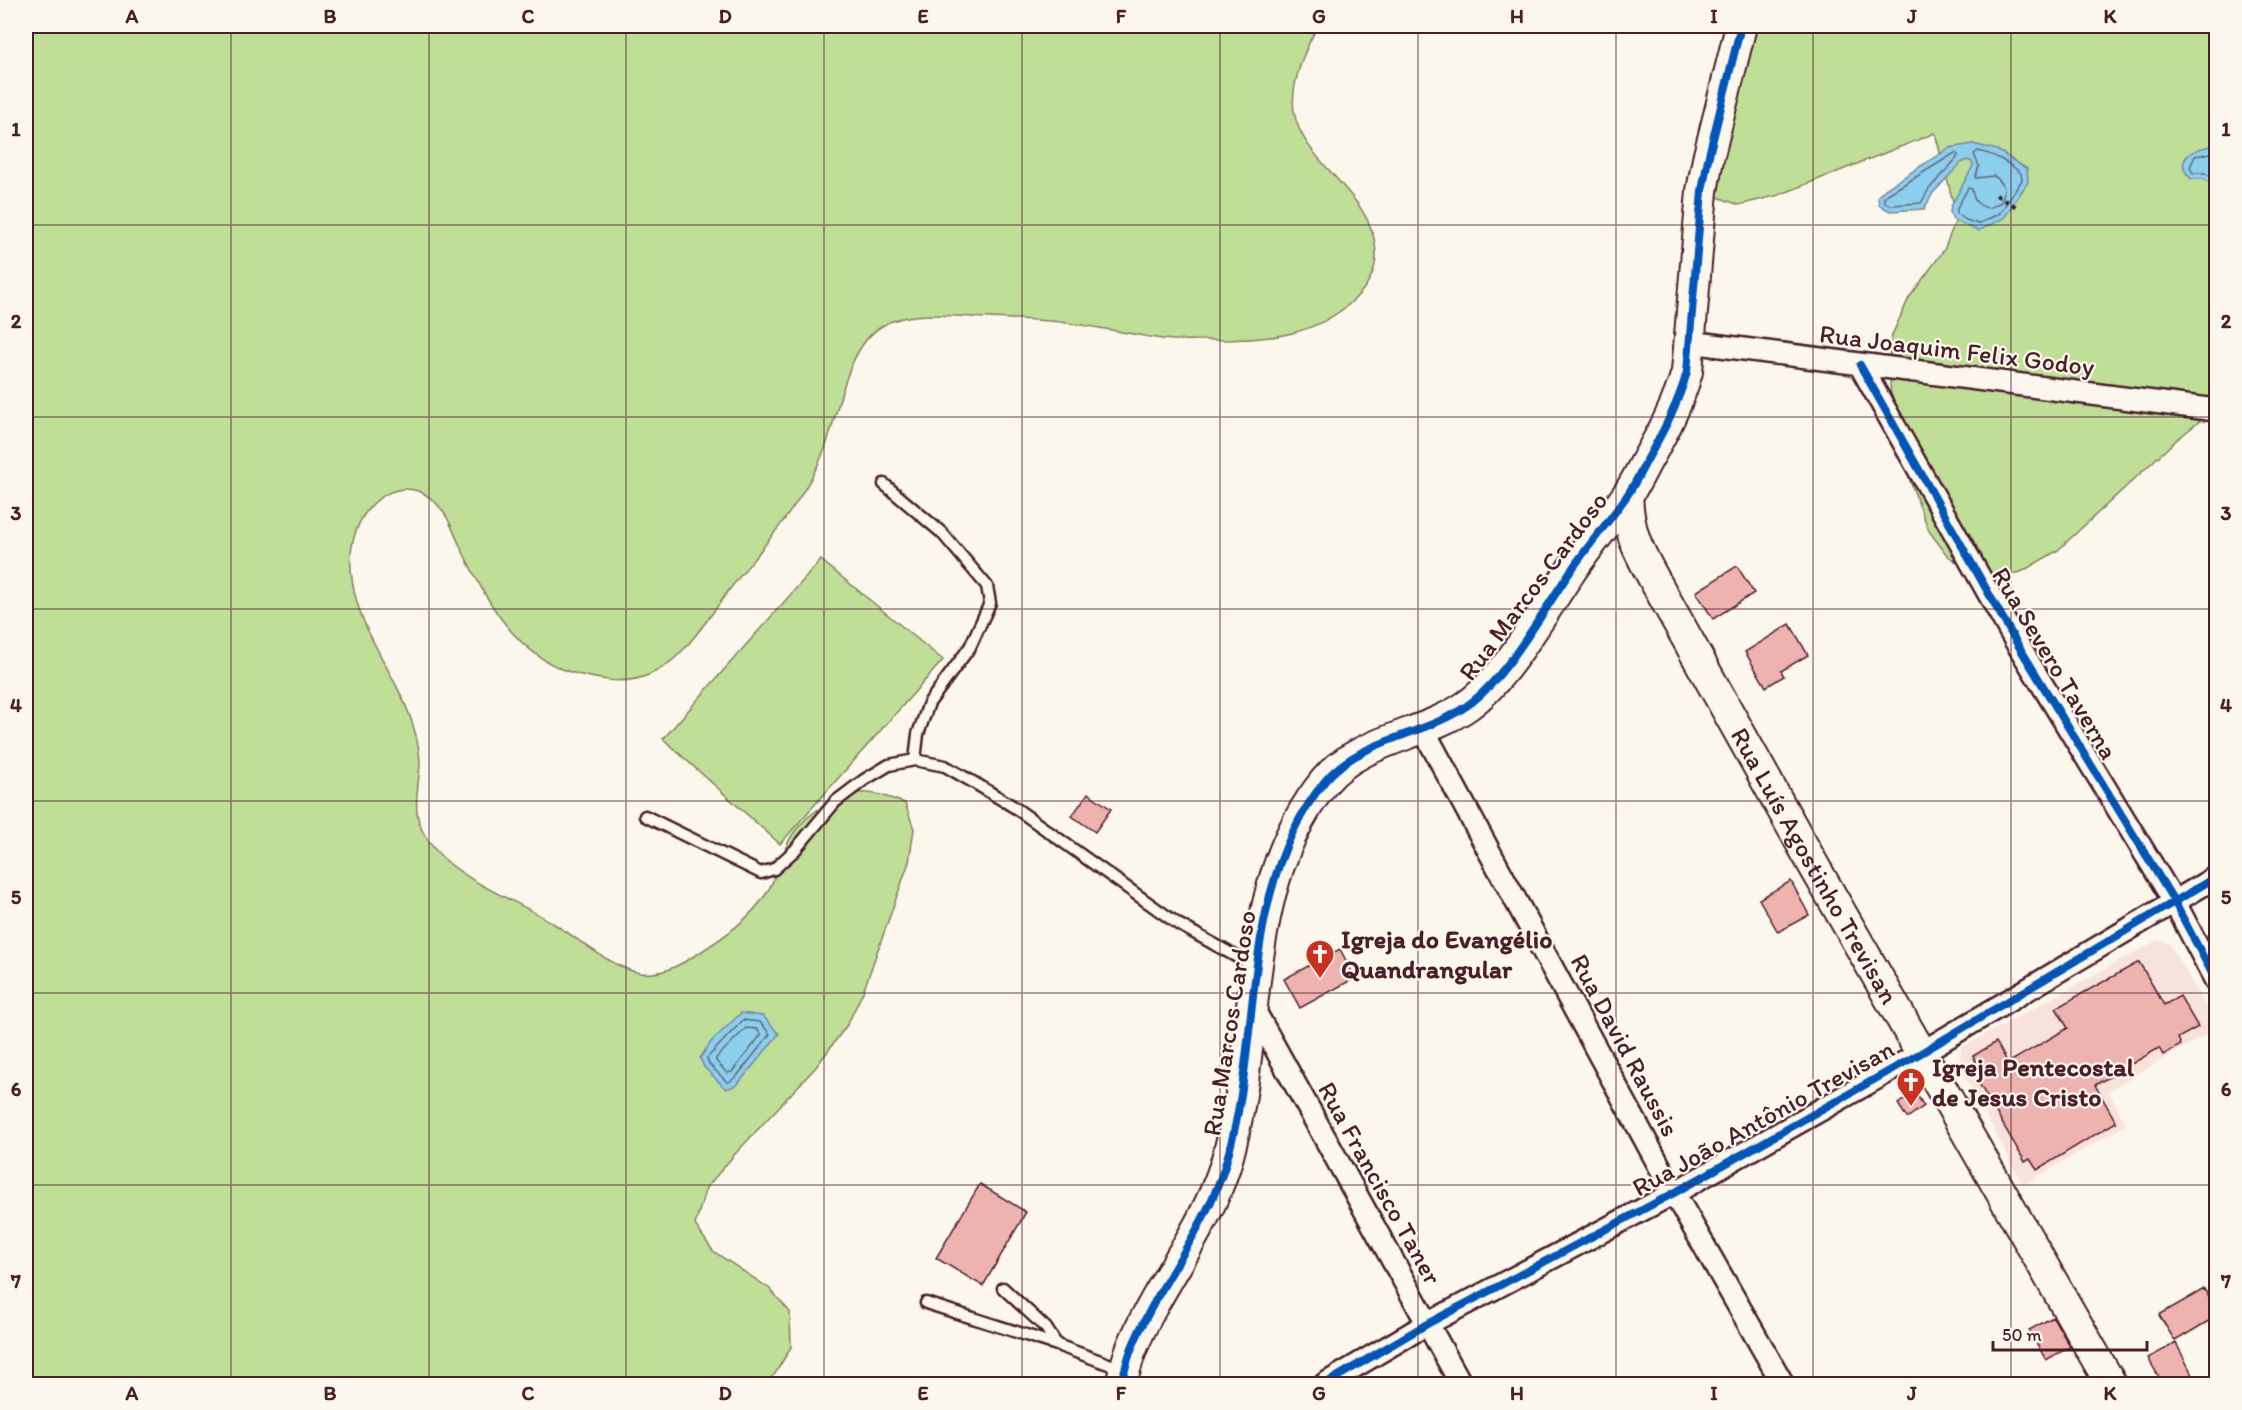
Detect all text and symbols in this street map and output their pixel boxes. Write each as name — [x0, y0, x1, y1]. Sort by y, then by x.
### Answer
text: A — [125, 4, 139, 28]
text: B — [324, 4, 337, 28]
text: C — [522, 4, 535, 28]
text: D — [718, 4, 732, 28]
text: E — [917, 4, 929, 28]
text: F — [1116, 4, 1127, 28]
text: G — [1312, 4, 1326, 28]
text: H — [1510, 4, 1524, 28]
text: I — [1710, 4, 1718, 28]
text: J — [1906, 4, 1917, 28]
text: K — [2104, 4, 2118, 28]
text: 1 — [11, 117, 21, 141]
text: 1 — [2221, 117, 2231, 141]
text: 2 — [11, 309, 22, 333]
text: 2 — [2221, 309, 2232, 333]
street label: Rua Joaquim Felix Godoy — [1818, 317, 2096, 383]
street label: Rua Marcos Cardoso — [1452, 485, 1614, 687]
text: 3 — [11, 501, 22, 525]
text: 3 — [2221, 501, 2232, 525]
street label: Rua Severo Taverna — [1985, 561, 2125, 765]
text: 4 — [10, 693, 22, 717]
text: 4 — [2220, 693, 2232, 717]
street label: Rua Luís Agostinho Trevisan — [1724, 722, 1906, 1010]
text: 5 — [11, 885, 22, 909]
text: 5 — [2221, 885, 2232, 909]
street label: Rua Marcos Cardoso — [1195, 908, 1263, 1138]
place label: Igreja do Evangélio Quandrangular — [1341, 923, 1552, 985]
church icon: Igreja do Evangélio Quandrangular — [1304, 938, 1336, 980]
street label: Rua David Raussis — [1563, 948, 1687, 1142]
street label: Rua João Antônio Trevisan — [1626, 1032, 1900, 1203]
place label: Igreja Pentecostal de Jesus Cristo — [1932, 1051, 2135, 1113]
church icon: Igreja Pentecostal de Jesus Cristo — [1895, 1066, 1927, 1108]
street label: Rua Francisco Taner — [1311, 1076, 1449, 1290]
text: 6 — [11, 1077, 22, 1101]
text: 6 — [2221, 1077, 2232, 1101]
text: 7 — [10, 1269, 21, 1293]
text: 7 — [2220, 1269, 2231, 1293]
scale bar — [1993, 1314, 2148, 1352]
text: 50 m — [2002, 1324, 2042, 1346]
text: A — [125, 1381, 139, 1405]
text: B — [324, 1381, 337, 1405]
text: C — [522, 1381, 535, 1405]
text: D — [718, 1381, 732, 1405]
text: E — [917, 1381, 929, 1405]
text: F — [1116, 1381, 1127, 1405]
text: G — [1312, 1381, 1326, 1405]
text: H — [1510, 1381, 1524, 1405]
text: I — [1710, 1381, 1718, 1405]
text: J — [1906, 1381, 1917, 1405]
text: K — [2104, 1381, 2118, 1405]

